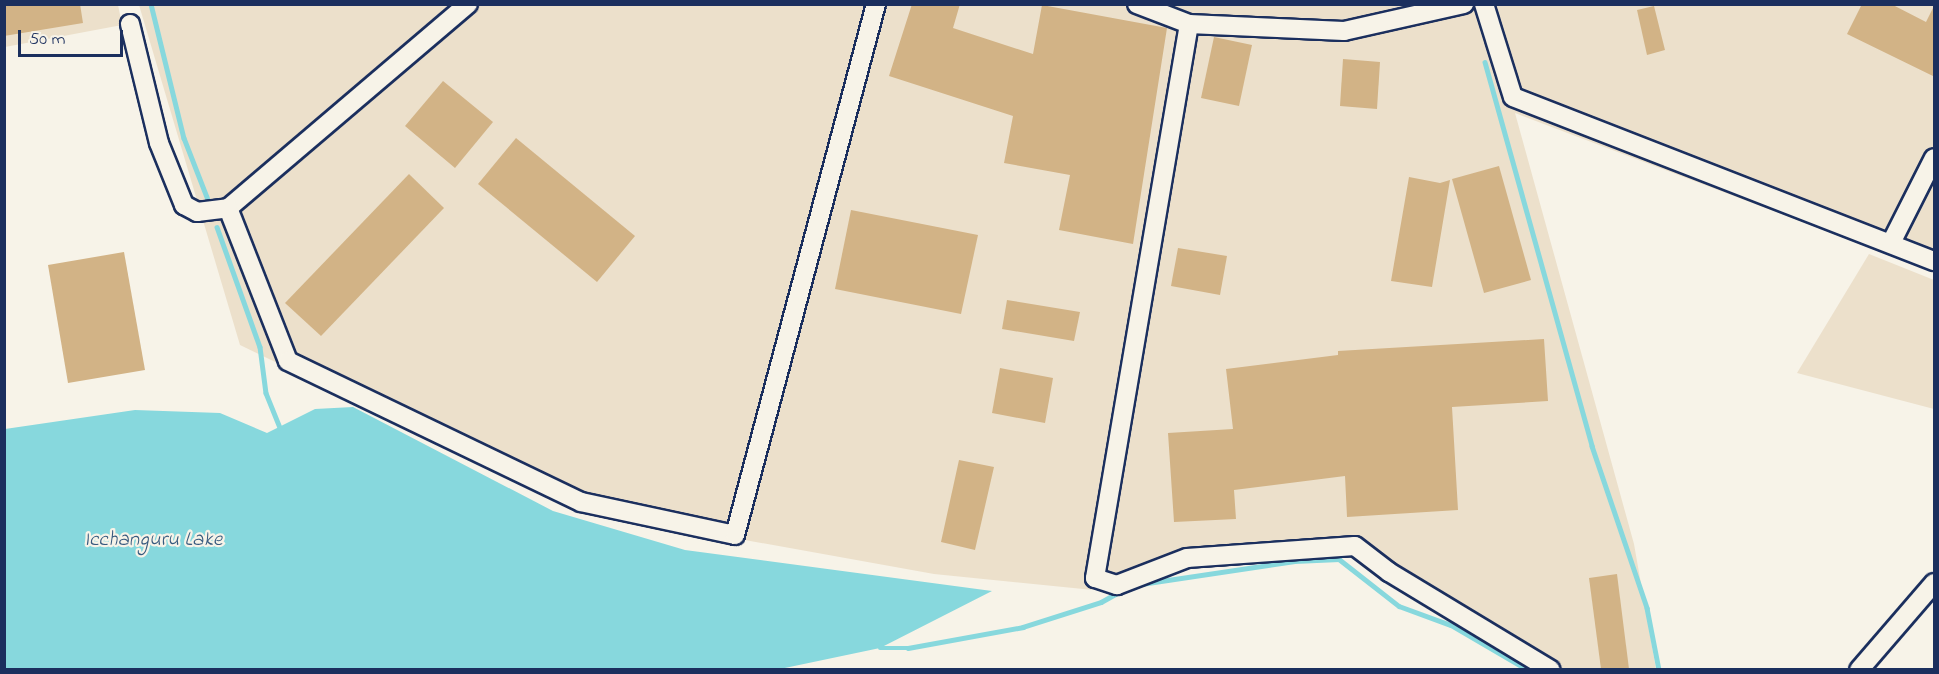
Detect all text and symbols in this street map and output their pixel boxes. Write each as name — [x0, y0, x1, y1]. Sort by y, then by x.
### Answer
scale bar — [21, 18, 126, 56]
text: 50 m — [29, 27, 66, 53]
water label: Icchanguru Lake — [84, 527, 222, 553]

